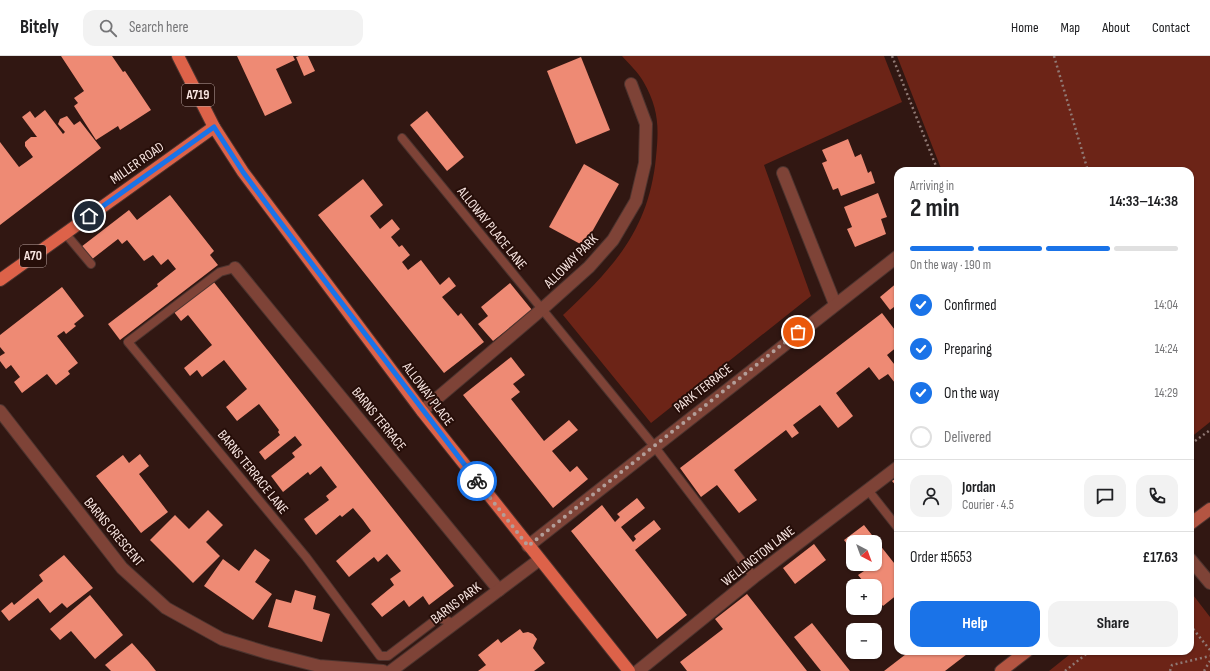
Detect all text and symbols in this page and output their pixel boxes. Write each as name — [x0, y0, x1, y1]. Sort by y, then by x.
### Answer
search box — [83, 10, 363, 46]
text: Bitely — [20, 16, 59, 39]
icon: search — [97, 17, 119, 39]
text: Search here — [129, 18, 189, 37]
text: Home — [1011, 19, 1039, 36]
text: Map — [1061, 19, 1080, 36]
text: About — [1102, 19, 1130, 36]
text: Contact — [1152, 19, 1190, 36]
road number: A719 — [182, 84, 214, 106]
street label: MILLER ROAD — [107, 138, 167, 188]
text: Arriving in — [910, 178, 954, 194]
street label: ALLOWAY PLACE LANE — [453, 183, 531, 273]
text: 14:33–14:38 — [1109, 192, 1178, 211]
text: 2 min — [910, 193, 960, 224]
pin — [72, 199, 106, 233]
icon: home — [78, 205, 100, 227]
street label: ALLOWAY PARK — [540, 230, 602, 292]
road number: A70 — [20, 245, 46, 267]
text: On the way · 190 m — [910, 257, 991, 273]
icon: check — [910, 294, 932, 316]
text: Confirmed — [944, 296, 997, 315]
text: 14:04 — [1154, 297, 1178, 313]
pin — [781, 315, 815, 349]
icon: bag — [787, 321, 809, 343]
icon: check — [910, 338, 932, 360]
text: Preparing — [944, 340, 992, 359]
text: 14:24 — [1155, 341, 1178, 357]
street label: ALLOWAY PLACE — [398, 358, 457, 429]
street label: PARK TERRACE — [670, 360, 736, 416]
icon: check — [910, 382, 932, 404]
street label: BARNS TERRACE — [348, 384, 410, 454]
text: On the way — [944, 384, 999, 403]
text: 14:29 — [1154, 385, 1178, 401]
street label: BARNS TERRACE LANE — [214, 427, 292, 518]
text: Delivered — [944, 428, 991, 447]
courier — [457, 461, 497, 501]
icon: bike — [466, 470, 488, 492]
button: person — [910, 475, 952, 517]
button: chat — [1084, 475, 1126, 517]
button: phone — [1136, 475, 1178, 517]
text: Jordan — [962, 478, 996, 497]
street label: BARNS CRESCENT — [80, 494, 148, 570]
text: Courier · 4.5 — [962, 497, 1014, 513]
street label: WELLINGTON LANE — [718, 522, 798, 590]
north arrow — [846, 535, 882, 571]
map controls — [846, 535, 882, 659]
text: Order #5653 — [910, 548, 972, 567]
text: £17.63 — [1143, 548, 1178, 567]
street label: BARNS PARK — [428, 578, 485, 627]
button: + — [846, 579, 882, 615]
button: Help — [910, 601, 1040, 647]
button: Share — [1048, 601, 1178, 647]
button: − — [846, 623, 882, 659]

